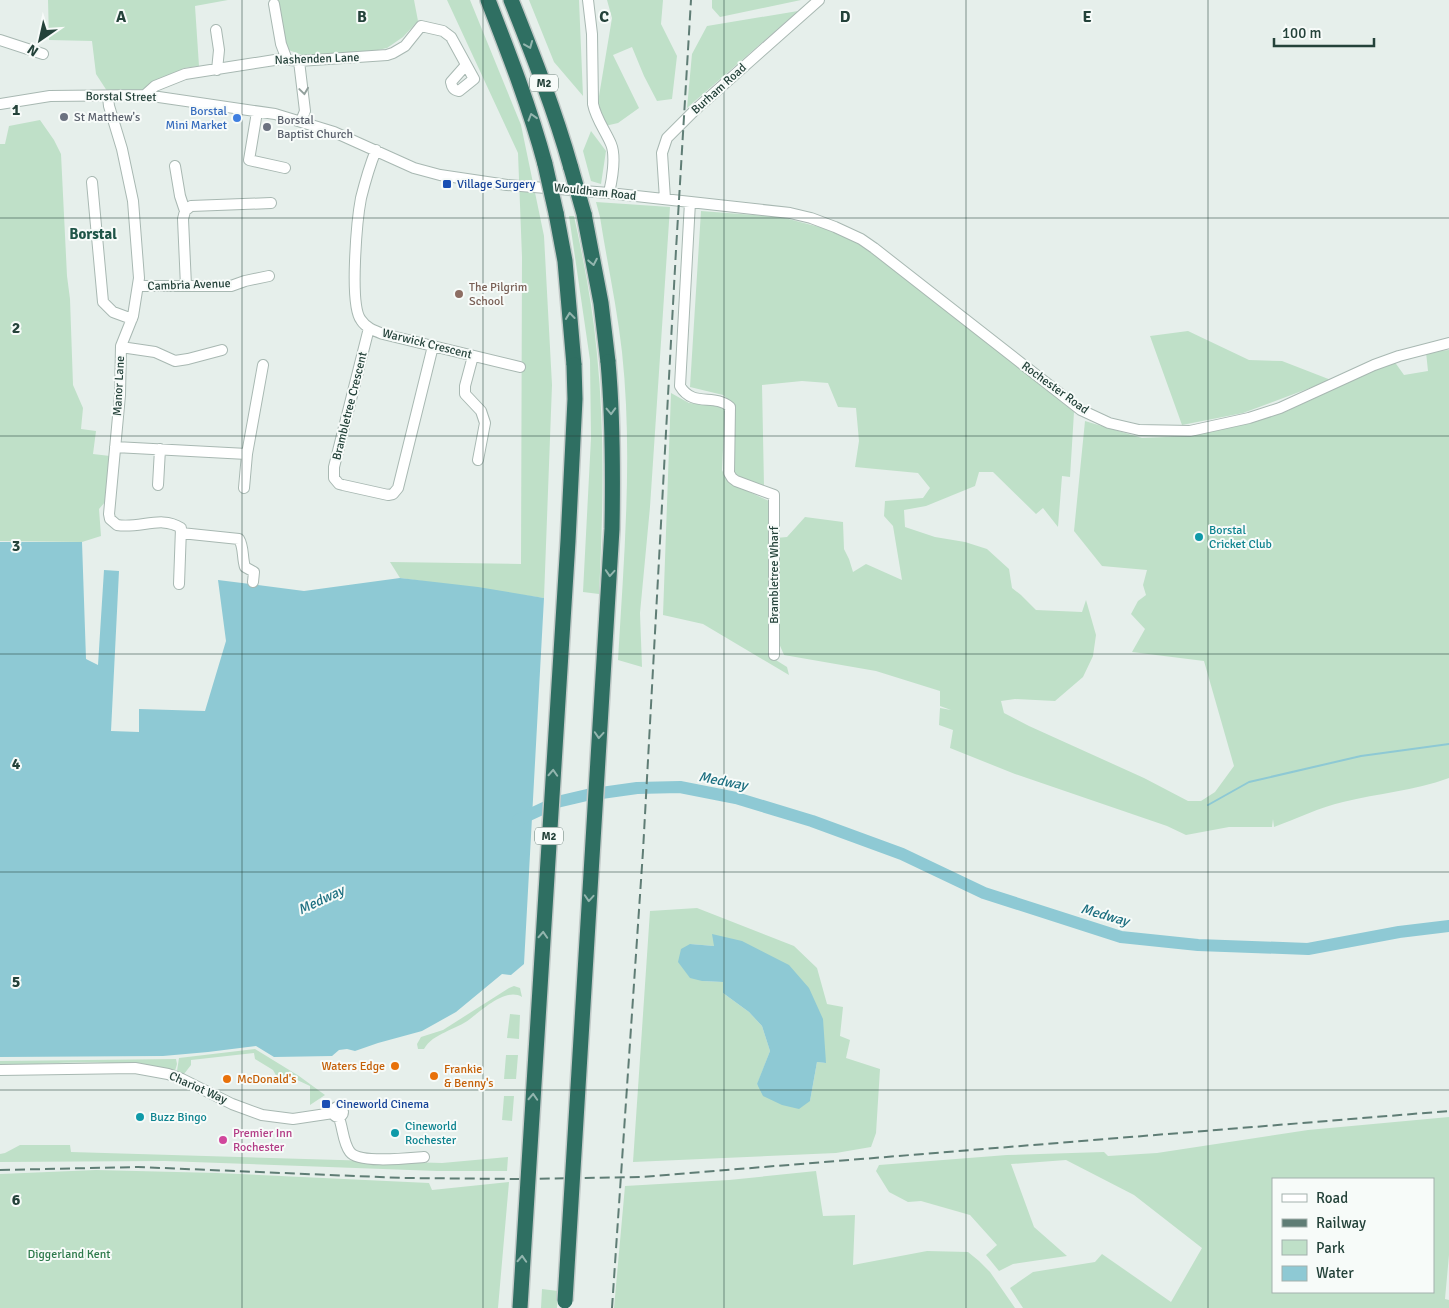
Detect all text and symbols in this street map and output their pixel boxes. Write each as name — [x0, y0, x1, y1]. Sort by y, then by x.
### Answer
text: A — [116, 7, 127, 27]
text: B — [357, 7, 367, 27]
text: C — [599, 7, 609, 27]
text: D — [840, 7, 851, 27]
text: E — [1082, 7, 1092, 27]
north arrow — [15, 15, 65, 65]
scale bar — [1274, 15, 1374, 47]
text: 100 m — [1282, 24, 1322, 42]
one-way arrow — [523, 40, 533, 49]
text: N — [24, 41, 42, 60]
street label: Nashenden Lane — [274, 50, 360, 68]
street label: Burham Road — [688, 60, 750, 118]
road number: M2 — [530, 75, 558, 92]
one-way arrow — [298, 88, 309, 96]
street label: Borstal Street — [85, 89, 157, 105]
text: 1 — [12, 100, 21, 120]
place label: Borstal Mini Market — [165, 104, 227, 133]
place label: St Matthew's — [74, 110, 140, 125]
marker: St Matthew's — [58, 111, 70, 123]
marker: Borstal Mini Market — [231, 112, 243, 124]
place label: Borstal Baptist Church — [277, 113, 353, 142]
one-way arrow — [527, 114, 537, 122]
marker: Borstal Baptist Church — [261, 121, 273, 133]
place label: Village Surgery — [457, 177, 536, 192]
marker: Village Surgery — [441, 178, 453, 190]
street label: Wouldham Road — [553, 180, 637, 204]
district label: Borstal — [69, 225, 117, 243]
one-way arrow — [587, 257, 598, 266]
street label: Cambria Avenue — [147, 276, 231, 294]
place label: The Pilgrim School — [469, 280, 527, 309]
marker: The Pilgrim School — [453, 288, 465, 300]
one-way arrow — [565, 312, 576, 320]
text: 2 — [12, 318, 20, 338]
street label: Warwick Crescent — [381, 326, 473, 362]
street label: Brambletree Crescent — [329, 350, 371, 462]
street label: Manor Lane — [110, 355, 128, 417]
street label: Rochester Road — [1018, 359, 1092, 417]
one-way arrow — [606, 407, 617, 415]
place label: Borstal Cricket Club — [1209, 523, 1272, 552]
street label: Brambletree Wharf — [767, 525, 782, 624]
marker: Borstal Cricket Club — [1193, 531, 1205, 543]
text: 3 — [12, 536, 20, 556]
one-way arrow — [604, 570, 615, 578]
one-way arrow — [594, 732, 605, 740]
text: 4 — [12, 754, 21, 774]
water label: Medway — [697, 768, 751, 795]
one-way arrow — [548, 769, 559, 777]
road number: M2 — [535, 828, 563, 844]
water label: Medway — [295, 881, 349, 918]
one-way arrow — [584, 894, 595, 902]
water label: Medway — [1079, 900, 1133, 931]
one-way arrow — [537, 931, 548, 939]
text: 5 — [12, 972, 20, 992]
place label: Waters Edge — [322, 1059, 385, 1074]
marker: Waters Edge — [389, 1060, 401, 1072]
place label: Frankie & Benny's — [444, 1062, 494, 1091]
street label: Chariot Way — [167, 1069, 230, 1108]
marker: Frankie & Benny's — [428, 1070, 440, 1082]
place label: McDonald's — [237, 1072, 297, 1087]
marker: McDonald's — [221, 1073, 233, 1085]
one-way arrow — [527, 1093, 538, 1101]
place label: Cineworld Cinema — [336, 1097, 429, 1112]
marker: Cineworld Cinema — [320, 1098, 332, 1110]
place label: Buzz Bingo — [150, 1110, 207, 1125]
marker: Buzz Bingo — [134, 1111, 146, 1123]
place label: Cineworld Rochester — [405, 1119, 457, 1148]
place label: Premier Inn Rochester — [233, 1126, 292, 1155]
marker: Cineworld Rochester — [389, 1127, 401, 1139]
marker: Premier Inn Rochester — [217, 1134, 229, 1146]
legend — [1272, 1178, 1434, 1293]
text: Road — [1316, 1189, 1348, 1207]
text: 6 — [12, 1190, 21, 1210]
text: Railway — [1316, 1214, 1366, 1232]
text: Park — [1316, 1239, 1345, 1257]
park label: Diggerland Kent — [28, 1247, 111, 1262]
one-way arrow — [517, 1255, 528, 1263]
text: Water — [1316, 1264, 1354, 1282]

